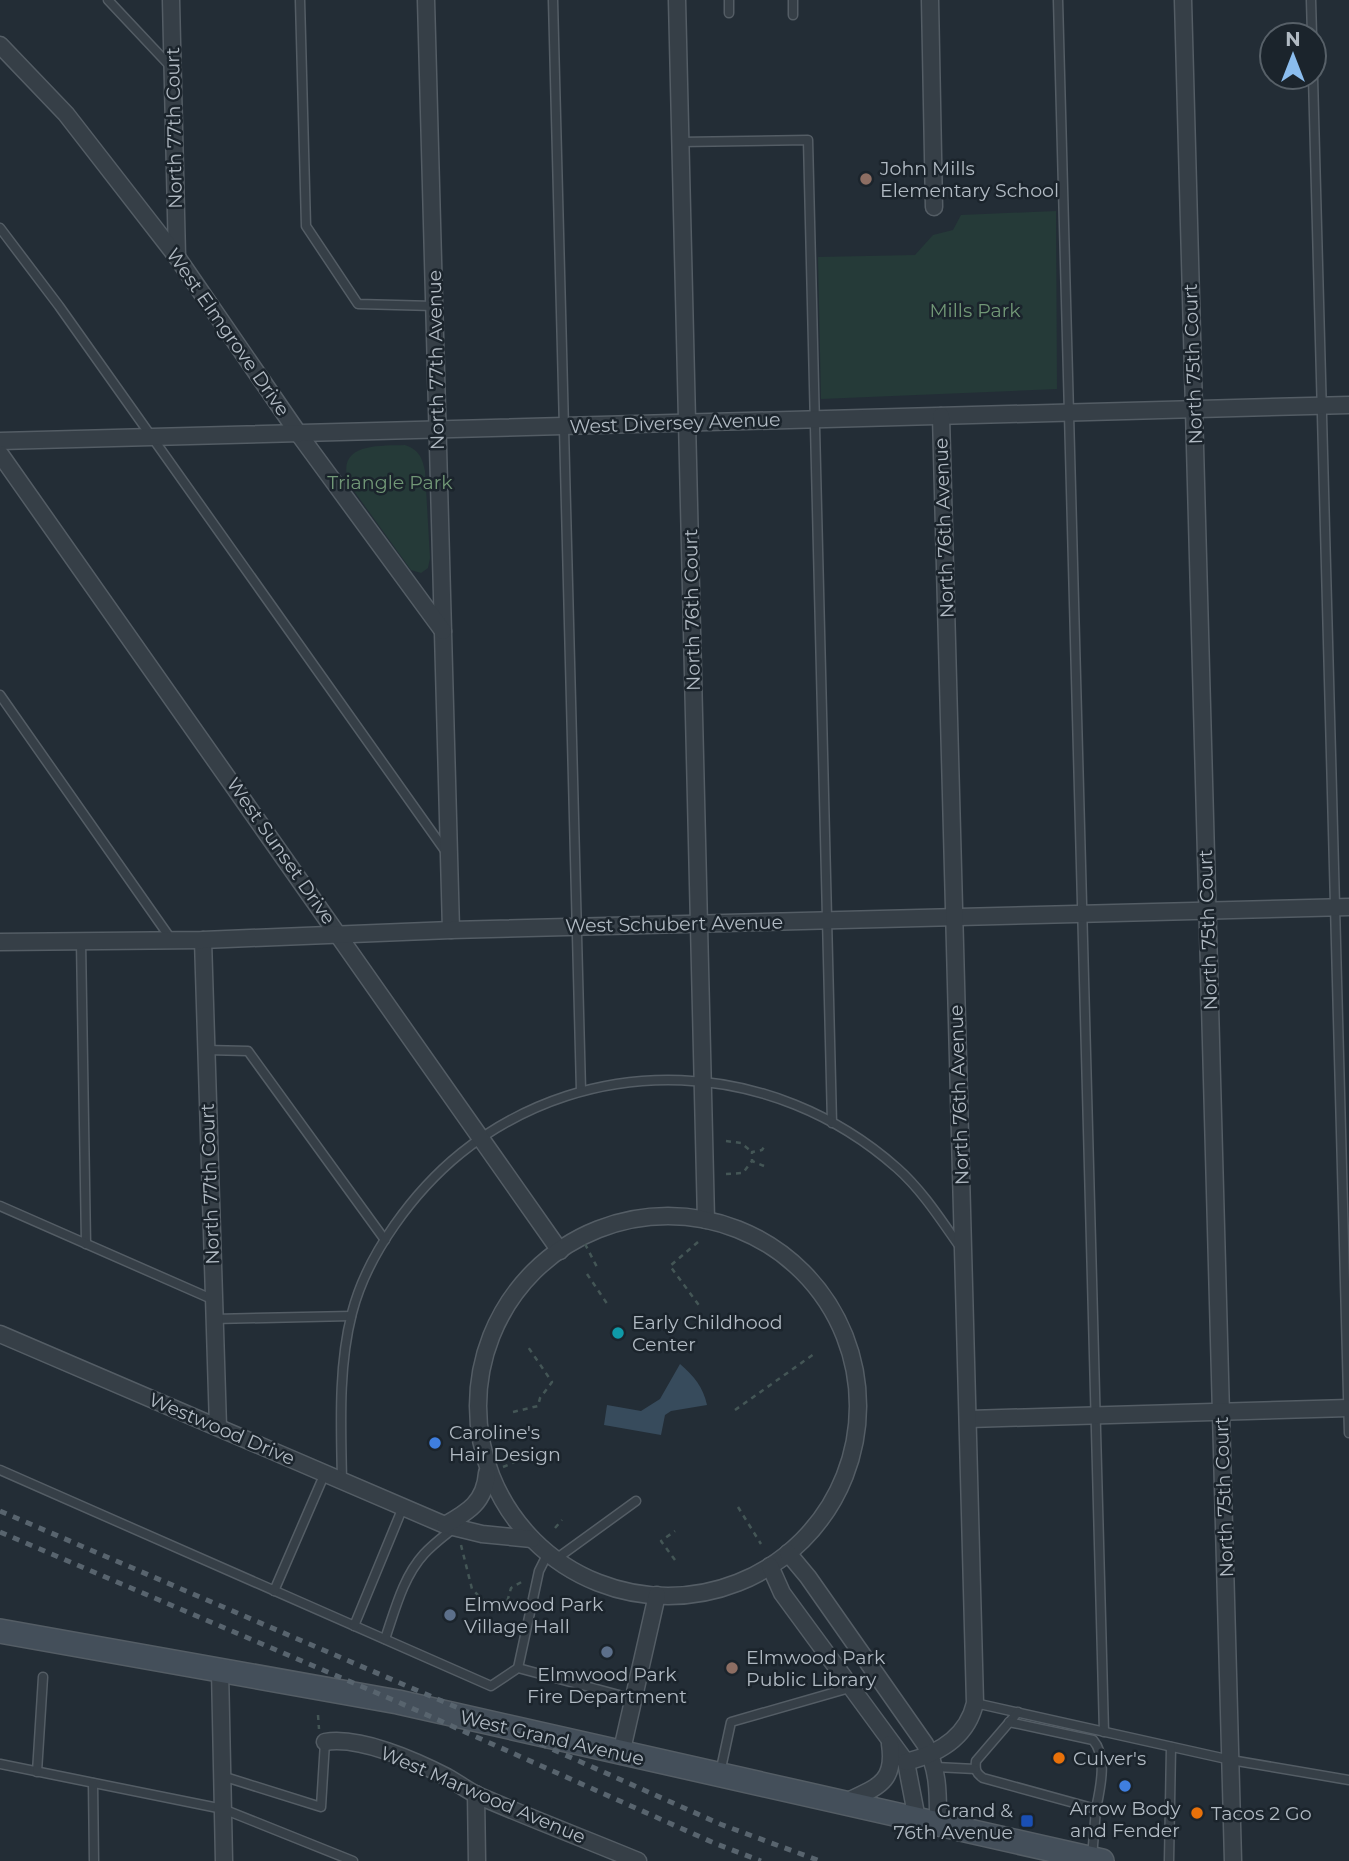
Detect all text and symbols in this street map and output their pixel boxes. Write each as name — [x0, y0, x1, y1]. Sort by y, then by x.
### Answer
north arrow — [1258, 21, 1328, 91]
text: N — [1285, 28, 1301, 51]
street label: North 77th Court — [161, 47, 187, 209]
place label: John Mills Elementary School — [879, 157, 1059, 202]
marker: John Mills Elementary School — [858, 171, 874, 187]
street label: West Elmgrove Drive — [161, 244, 295, 420]
street label: North 77th Avenue — [423, 270, 449, 450]
street label: North 75th Court — [1179, 283, 1207, 445]
park label: Mills Park — [929, 299, 1021, 322]
street label: West Diversey Avenue — [569, 408, 781, 438]
street label: North 76th Avenue — [929, 437, 959, 619]
park label: Triangle Park — [327, 471, 453, 494]
street label: North 76th Court — [679, 529, 705, 691]
street label: West Sunset Drive — [222, 773, 340, 929]
street label: North 75th Court — [1194, 849, 1222, 1011]
street label: West Schubert Avenue — [565, 911, 783, 937]
street label: North 76th Avenue — [944, 1004, 974, 1186]
street label: North 77th Court — [196, 1102, 224, 1265]
place label: Early Childhood Center — [632, 1311, 783, 1356]
marker: Early Childhood Center — [610, 1325, 626, 1341]
street label: Westwood Drive — [146, 1388, 298, 1470]
street label: North 75th Court — [1210, 1416, 1238, 1578]
place label: Caroline's Hair Design — [449, 1421, 561, 1466]
marker: Caroline's Hair Design — [427, 1435, 443, 1451]
place label: Elmwood Park Village Hall — [464, 1593, 604, 1638]
marker: Elmwood Park Village Hall — [442, 1607, 458, 1623]
marker: Elmwood Park Fire Department — [599, 1644, 615, 1660]
place label: Elmwood Park Public Library — [746, 1646, 886, 1691]
marker: Elmwood Park Public Library — [724, 1660, 740, 1676]
place label: Elmwood Park Fire Department — [527, 1663, 687, 1708]
street label: West Grand Avenue — [458, 1706, 646, 1770]
street label: West Marwood Avenue — [377, 1741, 589, 1849]
place label: Culver's — [1073, 1747, 1146, 1770]
marker: Culver's — [1051, 1750, 1067, 1766]
marker: Arrow Body and Fender — [1117, 1778, 1133, 1794]
place label: Arrow Body and Fender — [1069, 1797, 1181, 1842]
place label: Grand & 76th Avenue — [893, 1799, 1013, 1844]
place label: Tacos 2 Go — [1211, 1802, 1312, 1825]
marker: Tacos 2 Go — [1189, 1805, 1205, 1821]
marker: Grand & 76th Avenue — [1019, 1813, 1035, 1829]

